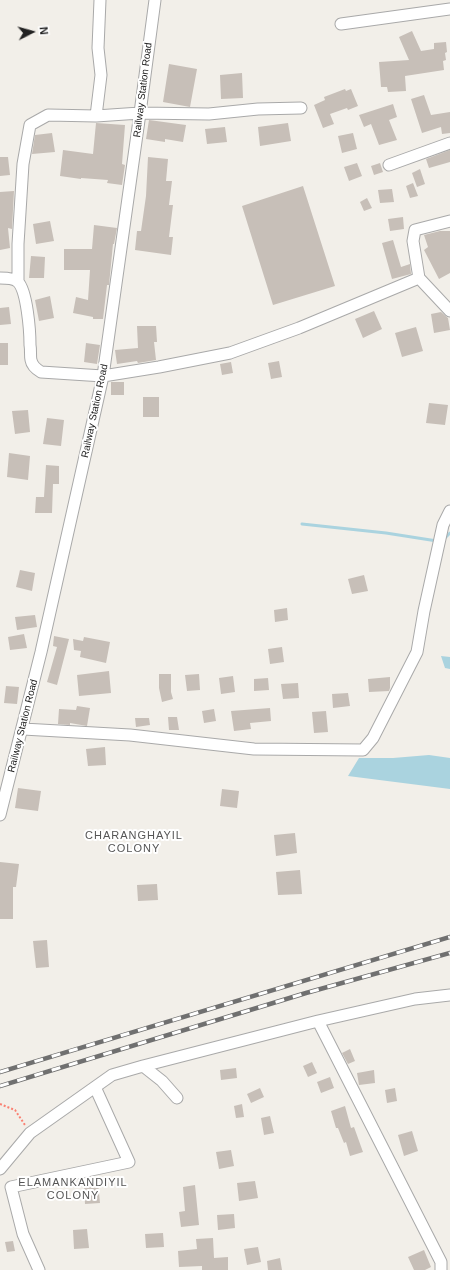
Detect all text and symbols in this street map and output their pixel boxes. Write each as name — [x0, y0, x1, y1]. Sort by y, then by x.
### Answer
north arrow — [12, 12, 52, 52]
text: N — [38, 26, 50, 35]
street label: Railway Station Road — [131, 42, 155, 138]
street label: Railway Station Road — [79, 363, 111, 459]
street label: Railway Station Road — [6, 678, 40, 774]
district label: CHARANGHAYIL COLONY — [85, 829, 183, 855]
district label: ELAMANKANDIYIL COLONY — [18, 1176, 128, 1202]

